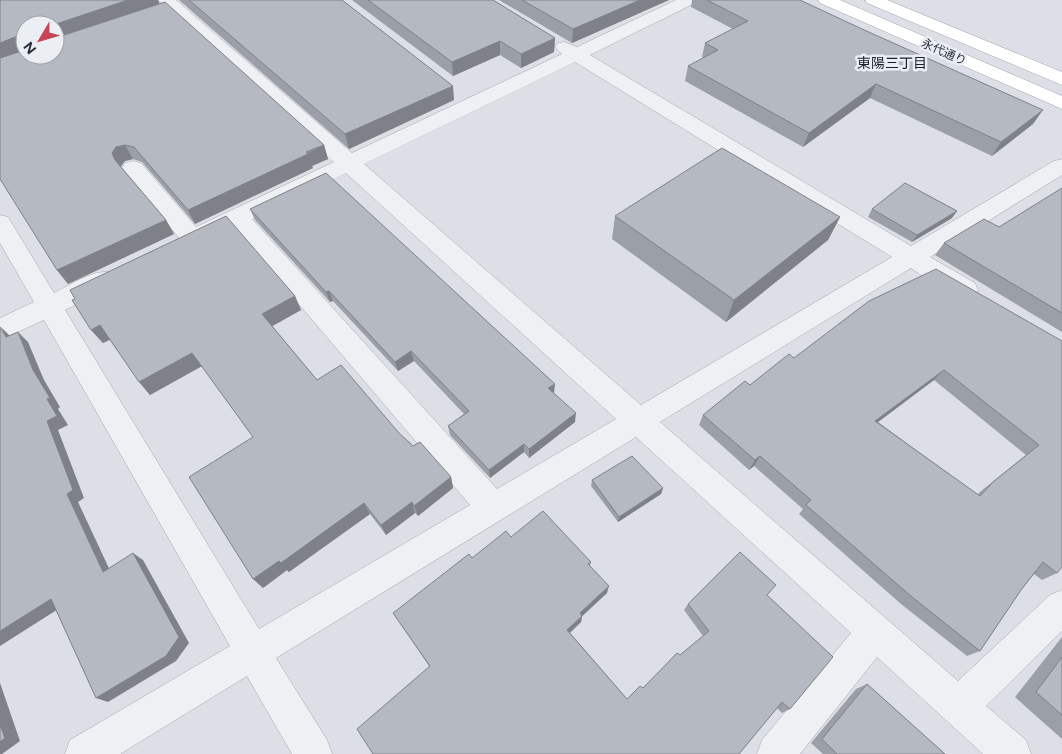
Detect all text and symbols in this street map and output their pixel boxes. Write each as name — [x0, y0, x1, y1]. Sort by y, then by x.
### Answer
north arrow — [15, 15, 65, 65]
street label: 永代通り — [919, 36, 969, 68]
text: N — [20, 38, 40, 57]
district label: 東陽三丁目 — [857, 55, 927, 72]

